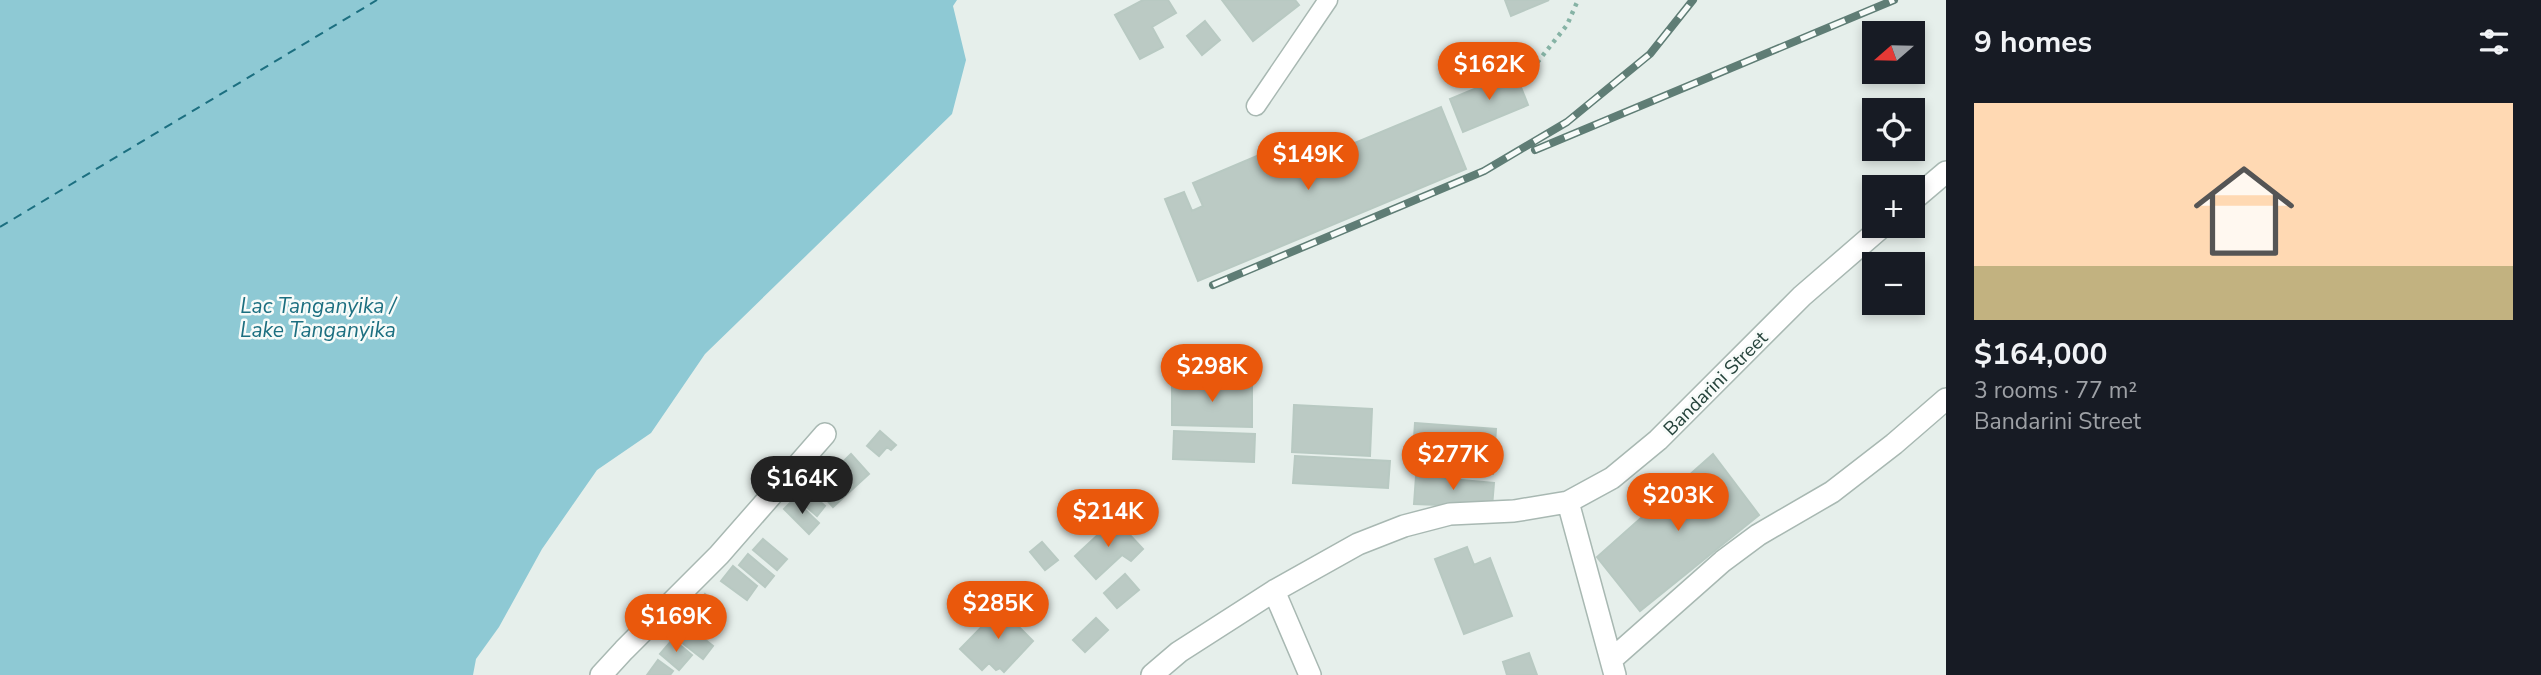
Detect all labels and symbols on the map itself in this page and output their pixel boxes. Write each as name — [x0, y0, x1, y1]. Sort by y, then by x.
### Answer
north arrow — [1862, 21, 1925, 84]
pin: $162K — [1440, 42, 1538, 102]
pin: $149K — [1259, 132, 1357, 192]
water label: Lac Tanganyika / Lake Tanganyika — [240, 292, 398, 344]
street label: Bandarini Street — [1658, 325, 1774, 442]
pin: $298K — [1163, 344, 1261, 404]
pin: $277K — [1404, 433, 1502, 492]
pin: $164K — [753, 456, 851, 516]
pin: $203K — [1629, 474, 1727, 533]
pin: $214K — [1059, 490, 1157, 549]
pin: $285K — [949, 582, 1047, 641]
pin: $169K — [627, 594, 725, 654]

